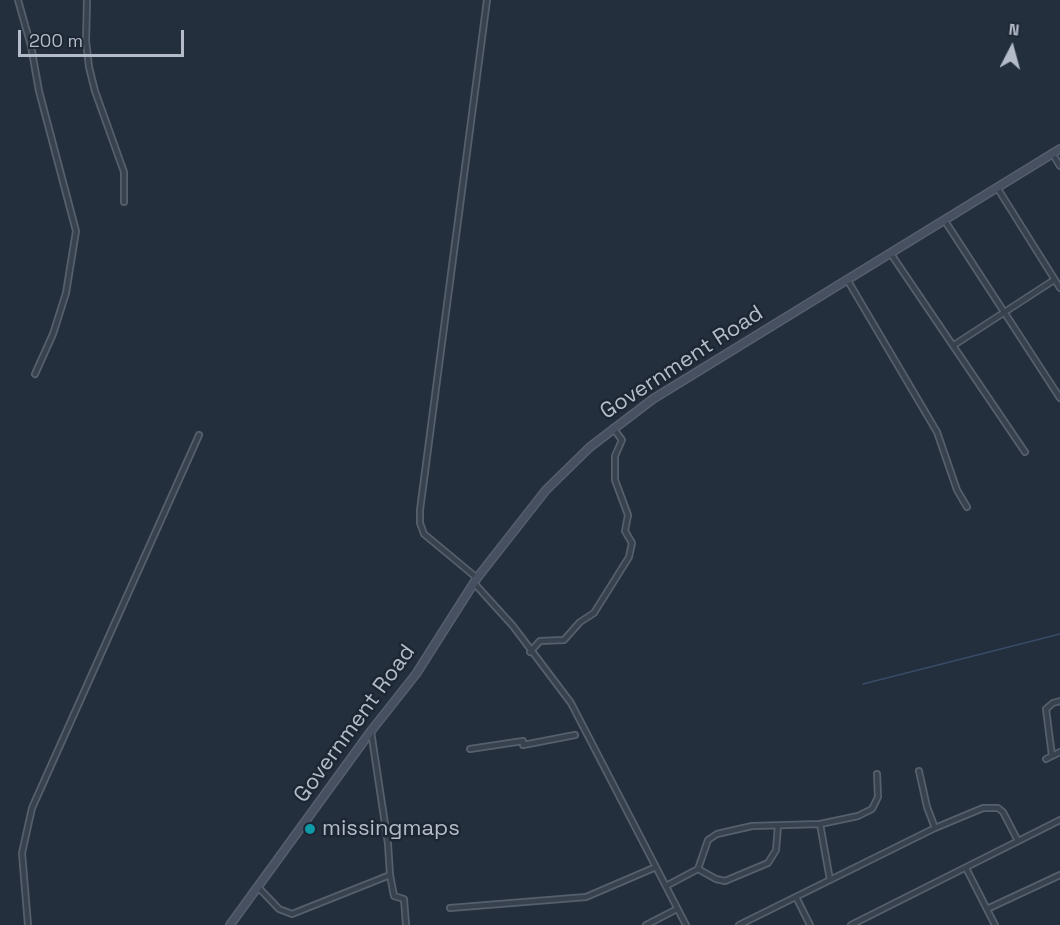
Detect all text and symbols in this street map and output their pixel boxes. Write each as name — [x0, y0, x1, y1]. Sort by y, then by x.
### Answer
scale bar — [21, 18, 188, 56]
north arrow — [982, 18, 1042, 78]
text: N — [1007, 19, 1020, 41]
text: 200 m — [29, 29, 83, 52]
street label: Government Road — [596, 301, 768, 425]
street label: Government Road — [289, 640, 421, 808]
place label: missingmaps — [322, 816, 460, 842]
marker: missingmaps — [303, 822, 317, 836]

